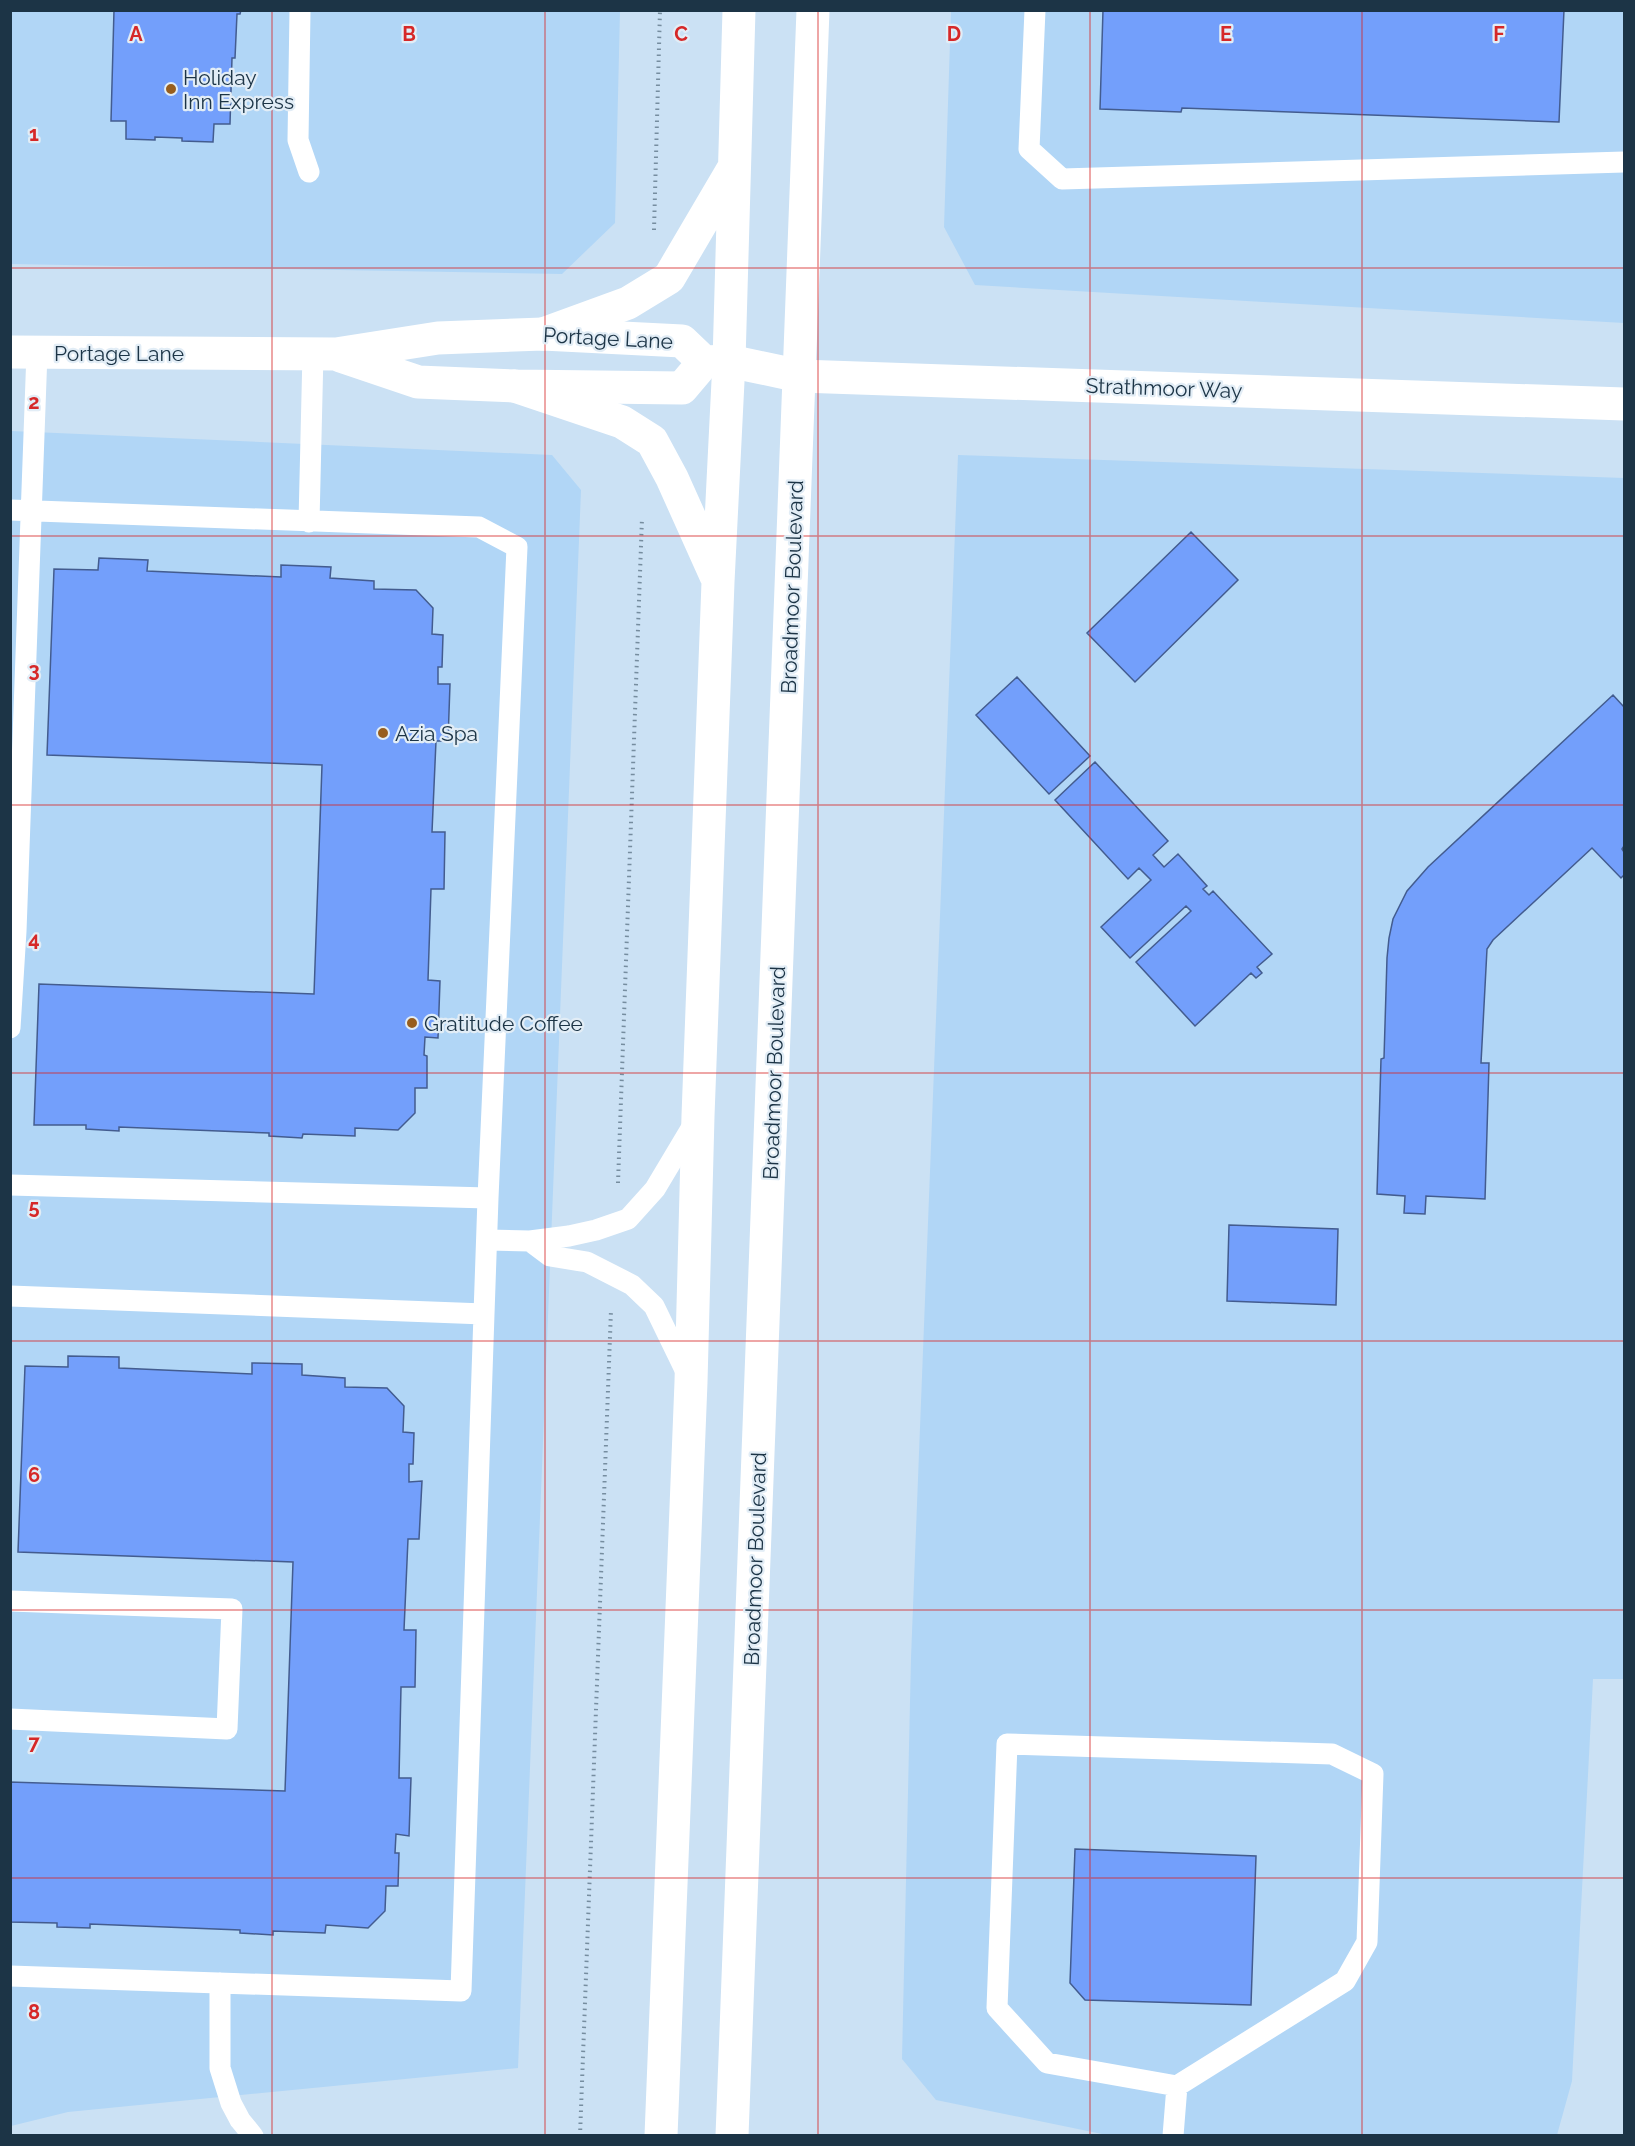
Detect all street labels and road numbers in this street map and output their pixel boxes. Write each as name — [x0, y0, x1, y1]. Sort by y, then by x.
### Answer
street label: Portage Lane — [542, 322, 674, 354]
street label: Portage Lane — [54, 341, 184, 366]
street label: Strathmoor Way — [1085, 373, 1243, 403]
street label: Broadmoor Boulevard — [776, 480, 808, 694]
street label: Broadmoor Boulevard — [758, 966, 790, 1180]
street label: Broadmoor Boulevard — [739, 1452, 771, 1666]

